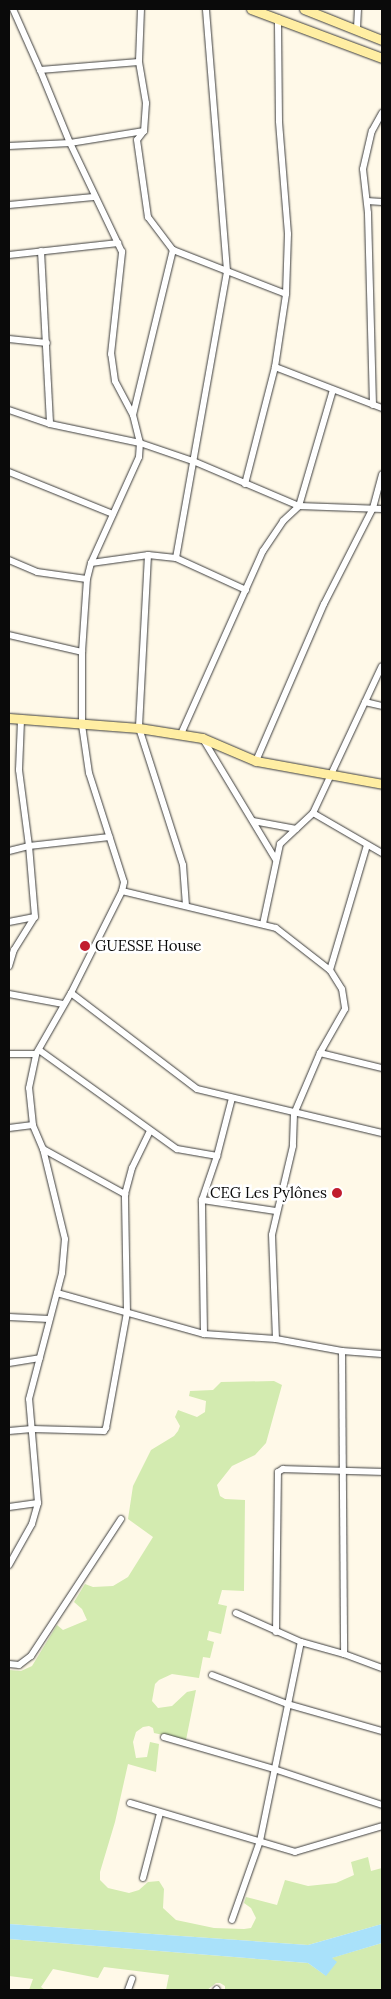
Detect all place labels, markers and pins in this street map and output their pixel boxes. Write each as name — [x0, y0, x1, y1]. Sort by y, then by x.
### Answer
place label: GUESSE House — [95, 937, 201, 955]
marker: GUESSE House — [79, 940, 91, 952]
place label: CEG Les Pylônes — [210, 1184, 327, 1202]
marker: CEG Les Pylônes — [331, 1187, 343, 1199]

